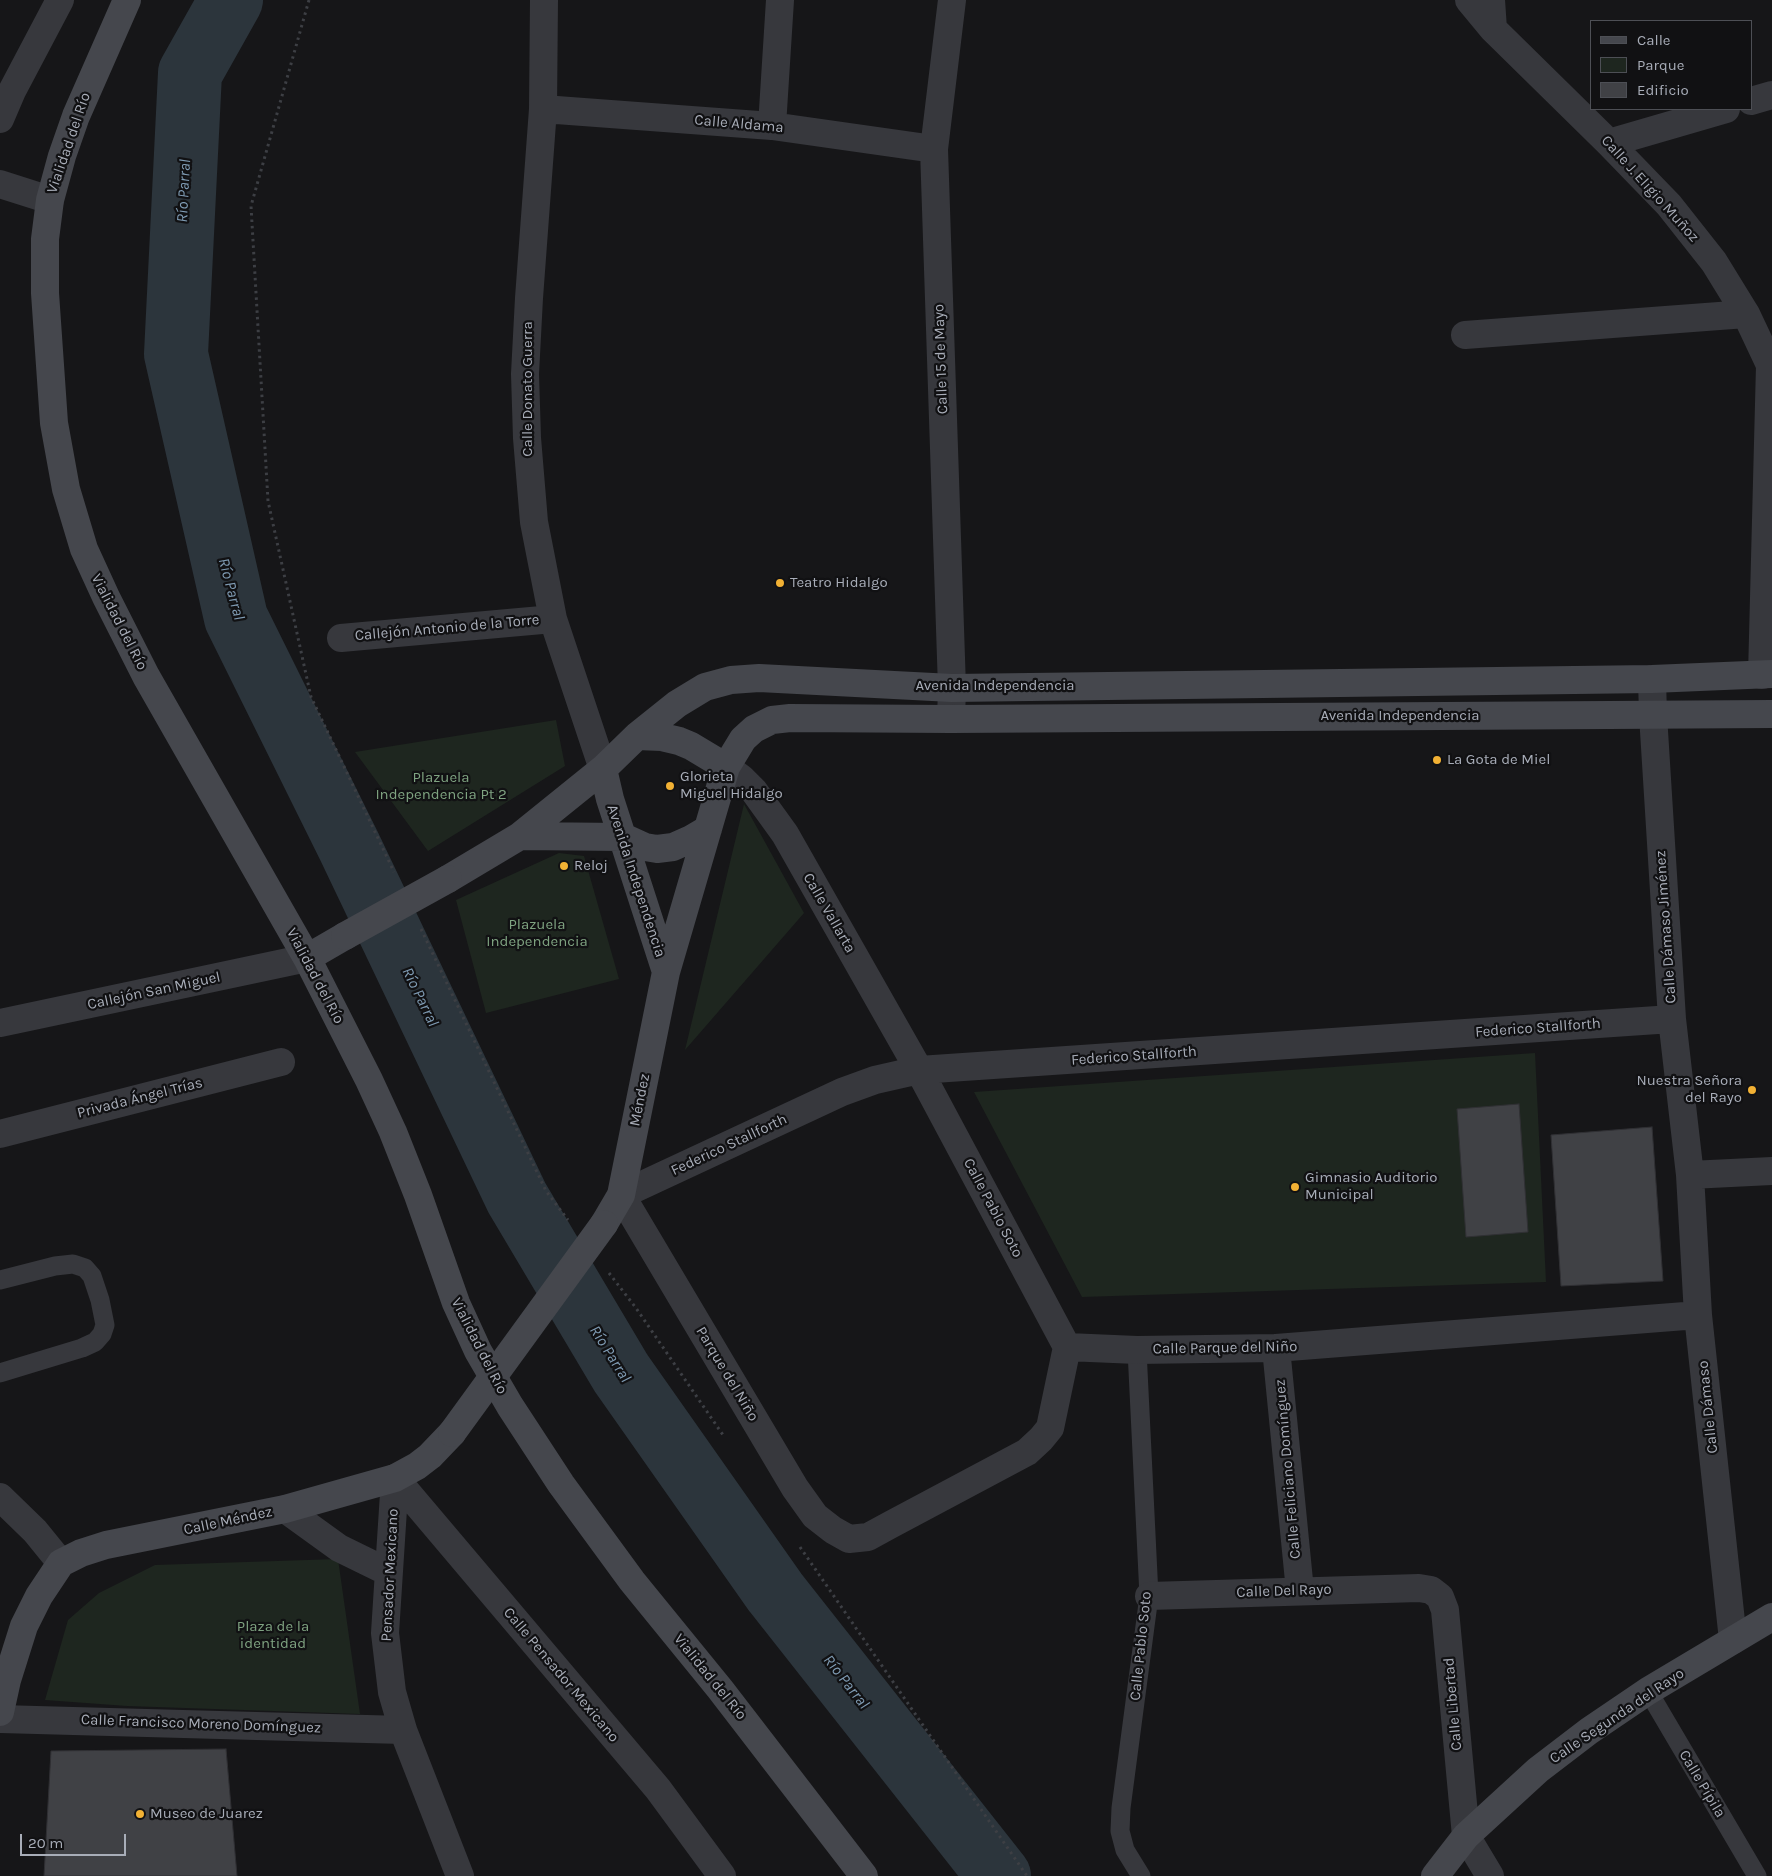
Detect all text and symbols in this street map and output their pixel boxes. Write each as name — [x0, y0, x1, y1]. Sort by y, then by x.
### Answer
legend — [1590, 20, 1752, 110]
text: Calle — [1637, 31, 1671, 49]
text: Parque — [1637, 56, 1685, 74]
text: Edificio — [1637, 81, 1689, 99]
street label: Vialidad del Río — [43, 90, 95, 196]
street label: Calle Aldama — [694, 111, 784, 137]
street label: Calle J. Eligio Muñoz — [1597, 132, 1703, 246]
water label: Río Parral — [173, 159, 195, 223]
street label: Calle 15 de Mayo — [930, 304, 952, 414]
street label: Calle Donato Guerra — [519, 321, 537, 457]
water label: Río Parral — [214, 556, 248, 622]
street label: Vialidad del Río — [87, 571, 151, 673]
place label: Teatro Hidalgo — [790, 574, 888, 592]
marker: Teatro Hidalgo — [774, 577, 786, 589]
street label: Callejón Antonio de la Torre — [354, 611, 540, 645]
street label: Avenida Independencia — [915, 677, 1075, 695]
street label: Avenida Independencia — [1320, 707, 1480, 725]
place label: La Gota de Miel — [1447, 751, 1550, 769]
marker: La Gota de Miel — [1431, 754, 1443, 766]
place label: Glorieta Miguel Hidalgo — [680, 768, 783, 803]
park label: Plazuela Independencia Pt 2 — [375, 769, 507, 804]
marker: Glorieta Miguel Hidalgo — [664, 780, 676, 792]
street label: Avenida Independencia — [603, 802, 669, 960]
street label: Calle Dámaso Jiménez — [1652, 850, 1680, 1004]
place label: Reloj — [574, 857, 608, 875]
marker: Reloj — [558, 860, 570, 872]
street label: Calle Vallarta — [799, 870, 859, 956]
park label: Plazuela Independencia — [486, 916, 588, 951]
street label: Vialidad del Río — [282, 925, 348, 1027]
water label: Río Parral — [397, 964, 443, 1030]
street label: Callejón San Miguel — [86, 968, 222, 1014]
street label: Federico Stallforth — [1475, 1015, 1601, 1041]
street label: Federico Stallforth — [1071, 1043, 1197, 1069]
street label: Méndez — [626, 1072, 654, 1128]
place label: Nuestra Señora del Rayo — [1636, 1072, 1742, 1107]
street label: Privada Ángel Trías — [75, 1074, 205, 1122]
marker: Nuestra Señora del Rayo — [1746, 1084, 1758, 1096]
street label: Federico Stallforth — [668, 1110, 790, 1180]
street label: Calle Pablo Soto — [959, 1155, 1027, 1261]
place label: Gimnasio Auditorio Municipal — [1305, 1169, 1438, 1204]
marker: Gimnasio Auditorio Municipal — [1289, 1181, 1301, 1193]
street label: Vialidad del Río — [447, 1295, 511, 1397]
water label: Río Parral — [585, 1322, 635, 1386]
street label: Parque del Niño — [692, 1323, 762, 1425]
street label: Calle Parque del Niño — [1153, 1338, 1297, 1358]
street label: Calle Dámaso — [1694, 1359, 1722, 1455]
street label: Calle Feliciano Domínguez — [1271, 1378, 1305, 1560]
street label: Calle Méndez — [182, 1503, 274, 1539]
street label: Pensador Mexicano — [378, 1508, 402, 1642]
street label: Calle Del Rayo — [1236, 1580, 1332, 1602]
street label: Calle Pablo Soto — [1126, 1591, 1156, 1701]
street label: Calle Pensador Mexicano — [499, 1604, 623, 1746]
park label: Plaza de la identidad — [237, 1618, 309, 1653]
street label: Vialidad del Río — [670, 1630, 750, 1724]
water label: Río Parral — [819, 1651, 873, 1713]
street label: Calle Libertad — [1440, 1657, 1466, 1751]
street label: Calle Segunda del Rayo — [1546, 1664, 1688, 1768]
street label: Calle Francisco Moreno Domínguez — [81, 1711, 321, 1737]
street label: Calle Pípila — [1675, 1747, 1729, 1821]
place label: Museo de Juarez — [150, 1805, 263, 1823]
marker: Museo de Juarez — [134, 1808, 146, 1820]
scale bar — [22, 1824, 129, 1856]
text: 20 m — [28, 1834, 63, 1852]

